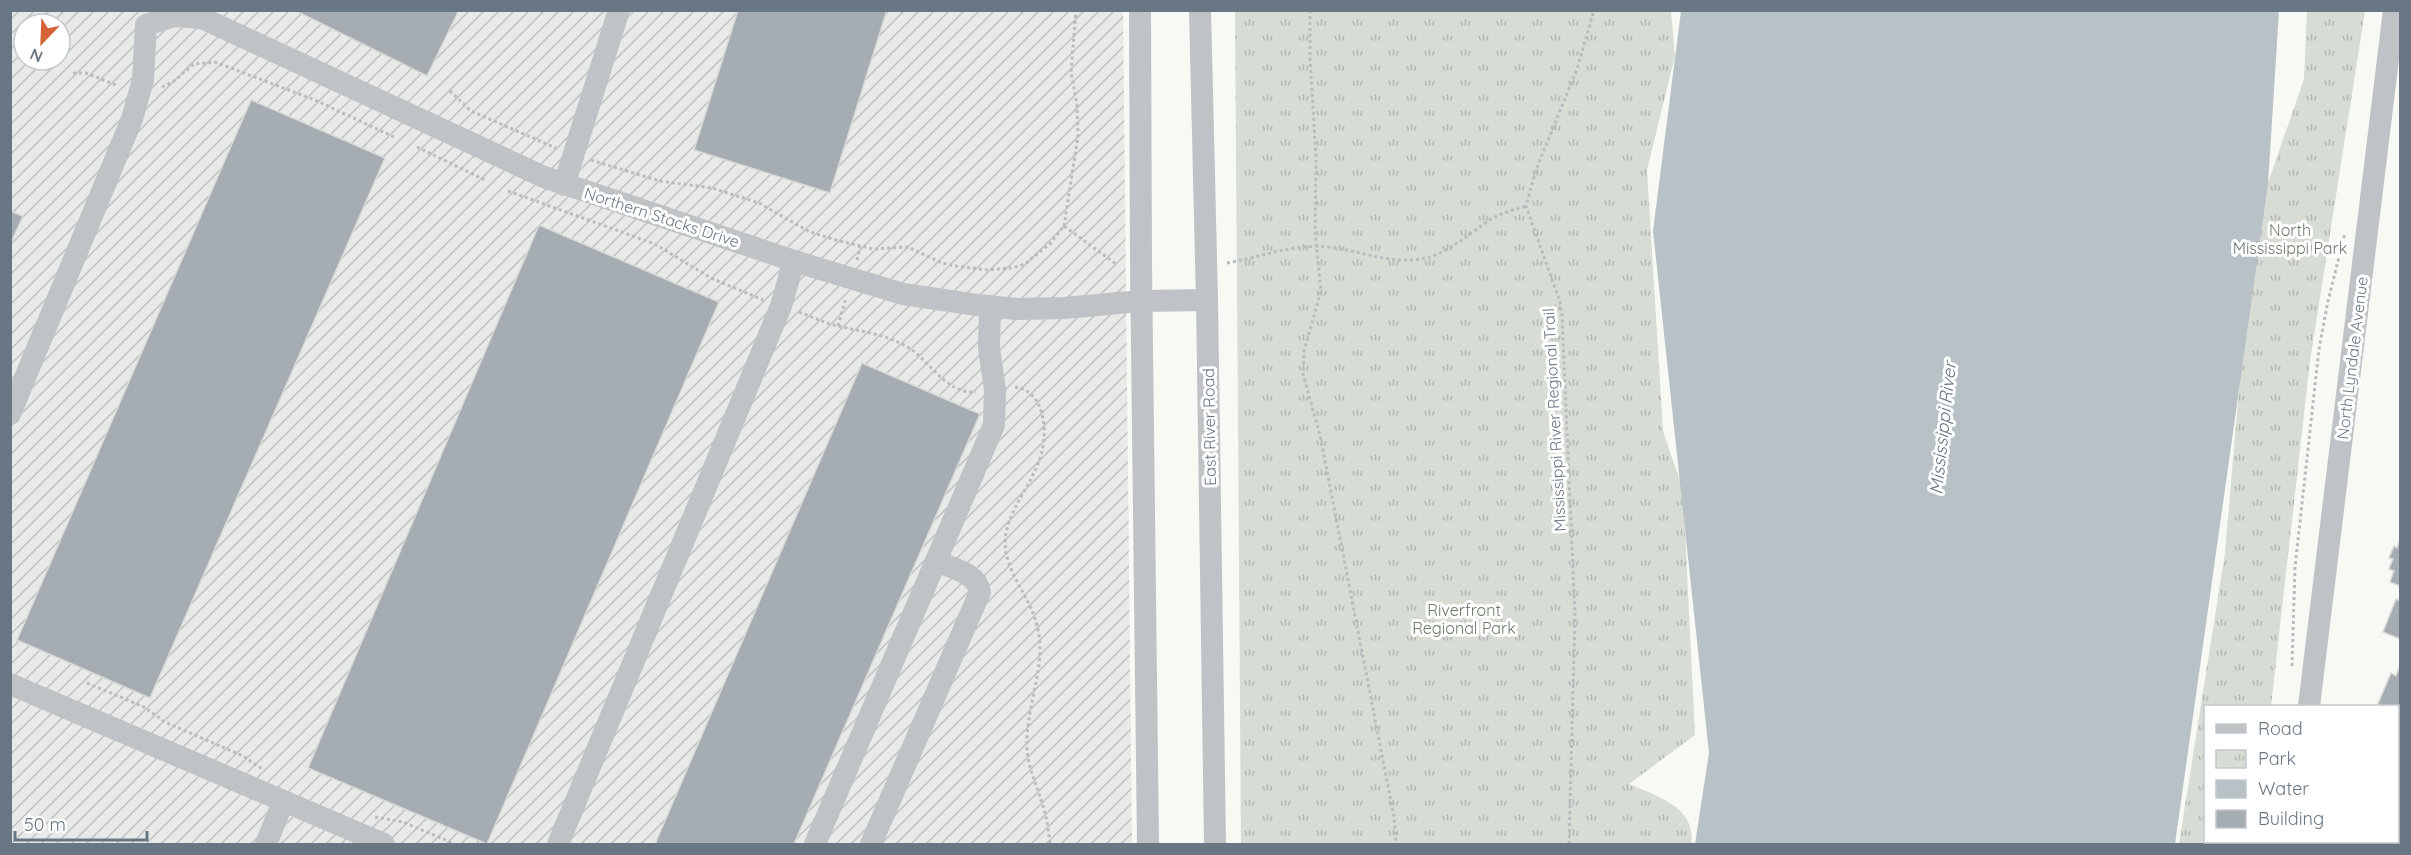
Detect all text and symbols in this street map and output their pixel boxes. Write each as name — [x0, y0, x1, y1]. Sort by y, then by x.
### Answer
north arrow — [12, 12, 72, 72]
text: N — [27, 44, 45, 67]
street label: Northern Stacks Drive — [582, 182, 742, 252]
park label: North Mississippi Park — [2233, 220, 2347, 258]
street label: North Lyndale Avenue — [2332, 275, 2372, 441]
street label: Mississippi River Regional Trail — [1538, 308, 1570, 532]
water label: Mississippi River — [1924, 358, 1961, 495]
street label: East River Road — [1198, 368, 1220, 486]
park label: Riverfront Regional Park — [1412, 600, 1516, 638]
legend — [2204, 705, 2399, 843]
text: Road — [2258, 717, 2303, 740]
text: Park — [2258, 747, 2296, 770]
text: Water — [2258, 777, 2309, 800]
scale bar — [15, 804, 147, 842]
text: Building — [2258, 807, 2324, 830]
text: 50 m — [24, 813, 66, 836]

